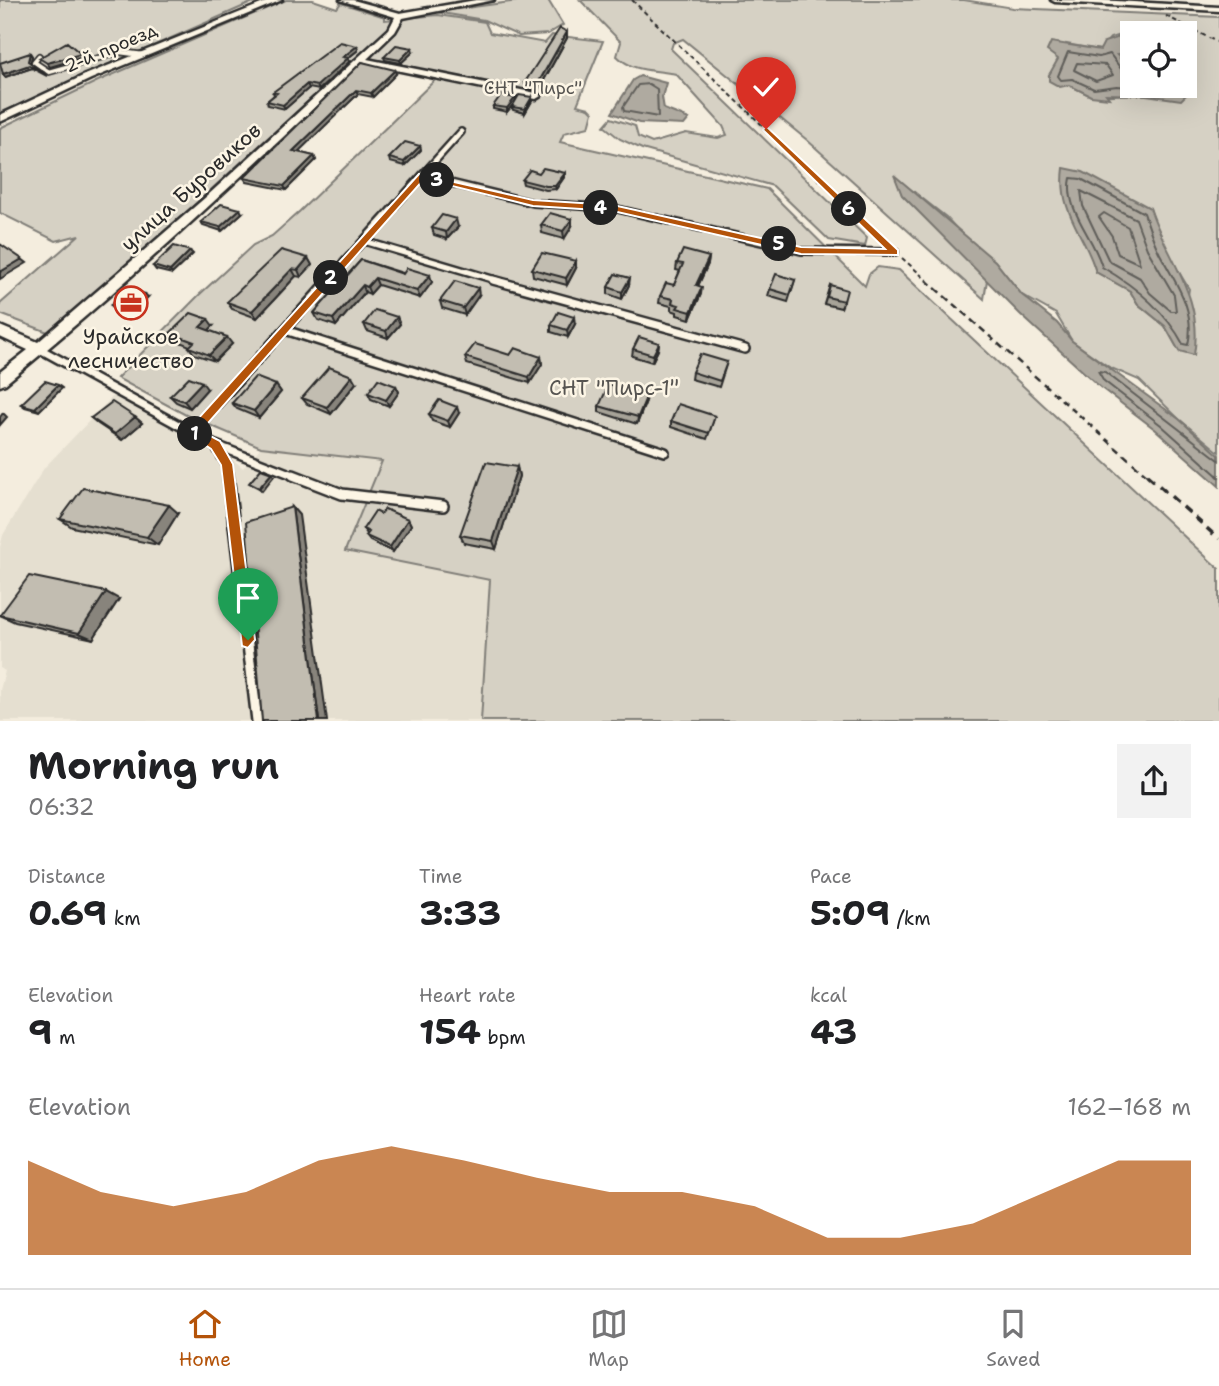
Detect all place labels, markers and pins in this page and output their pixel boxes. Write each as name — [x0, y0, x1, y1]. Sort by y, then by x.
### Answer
pin — [736, 57, 796, 129]
pin: 3 — [420, 162, 454, 198]
pin: 4 — [584, 190, 618, 226]
pin: 6 — [832, 192, 866, 227]
pin: 5 — [762, 226, 796, 262]
pin: 2 — [314, 260, 348, 296]
office icon: Урайское лесничество — [112, 284, 150, 322]
place label: Урайское лесничество — [68, 323, 194, 375]
pin: 1 — [178, 416, 212, 452]
pin — [218, 568, 278, 640]

